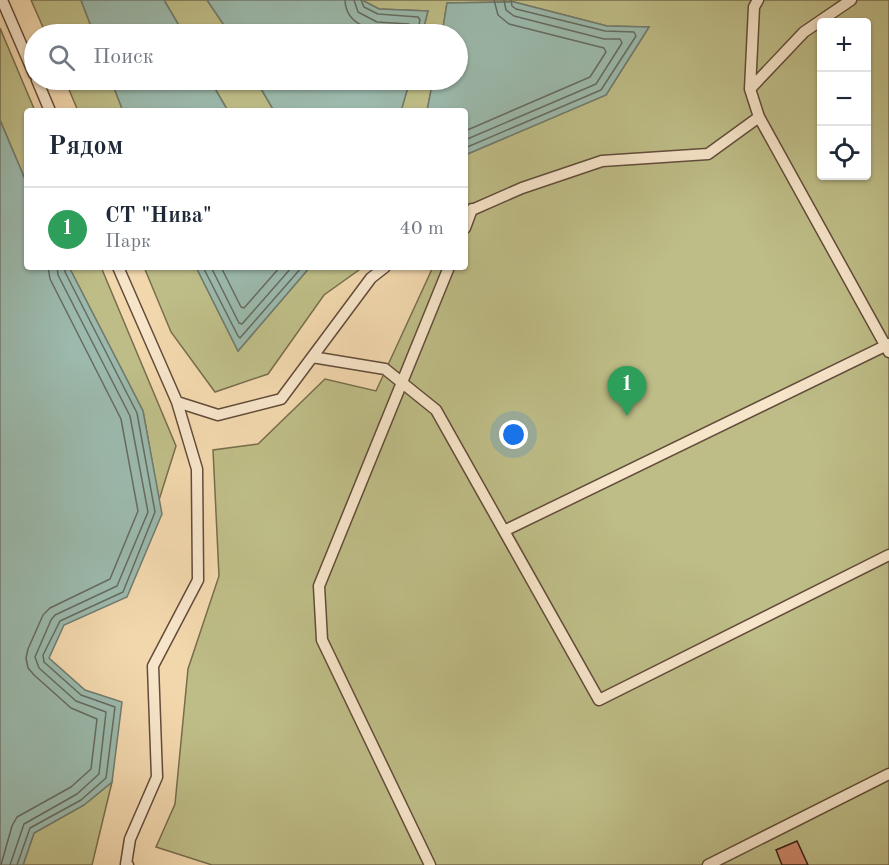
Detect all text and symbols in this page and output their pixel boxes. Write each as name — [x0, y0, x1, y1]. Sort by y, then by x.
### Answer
map controls — [817, 18, 871, 180]
button: + — [817, 18, 871, 72]
search box — [24, 24, 468, 90]
icon: search — [45, 41, 78, 74]
text: Поиск — [93, 46, 154, 68]
button: − — [817, 72, 871, 126]
button: locate — [817, 126, 871, 180]
text: Рядом — [48, 134, 123, 160]
text: СТ "Нива" — [105, 205, 212, 227]
text: 1 — [62, 219, 73, 239]
text: 40 m — [399, 219, 444, 239]
text: Парк — [105, 232, 151, 252]
pin: 1 — [608, 366, 646, 416]
your location — [499, 420, 528, 449]

